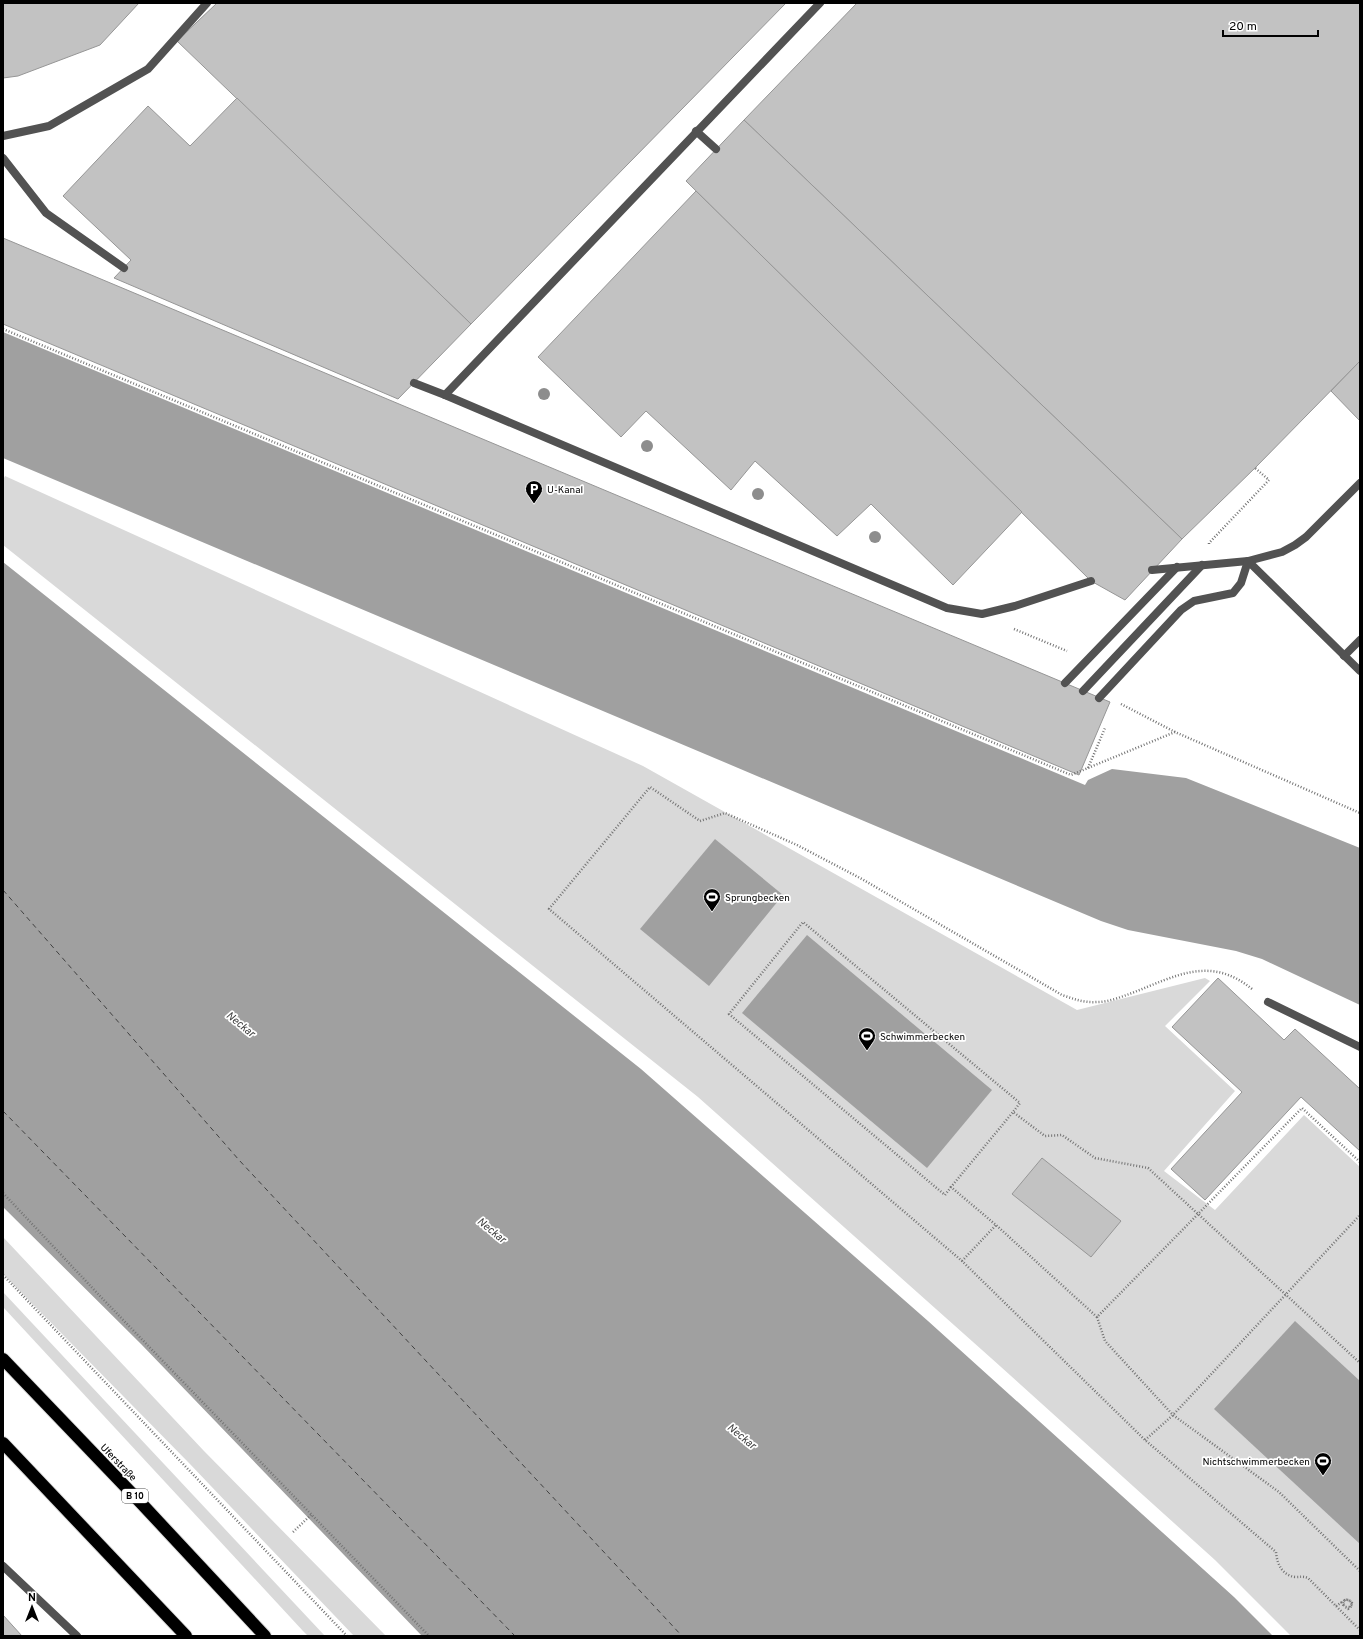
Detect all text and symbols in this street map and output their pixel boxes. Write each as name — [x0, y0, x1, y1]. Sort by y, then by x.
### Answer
scale bar — [1223, 12, 1318, 38]
text: 20 m — [1229, 19, 1257, 35]
parking icon: U-Kanal — [524, 479, 544, 504]
place label: U-Kanal — [547, 484, 583, 497]
sports icon: Sprungbecken — [702, 887, 722, 912]
place label: Sprungbecken — [725, 892, 790, 905]
water label: Neckar — [223, 1009, 258, 1041]
sports icon: Schwimmerbecken — [857, 1026, 877, 1051]
place label: Schwimmerbecken — [880, 1031, 965, 1044]
water label: Neckar — [474, 1215, 509, 1247]
water label: Neckar — [724, 1421, 759, 1453]
street label: Uferstraße — [97, 1442, 139, 1484]
sports icon: Nichtschwimmerbecken — [1313, 1451, 1333, 1476]
place label: Nichtschwimmerbecken — [1202, 1456, 1310, 1469]
road number: B 10 — [122, 1489, 148, 1503]
north arrow — [12, 1587, 52, 1627]
text: N — [28, 1591, 36, 1605]

